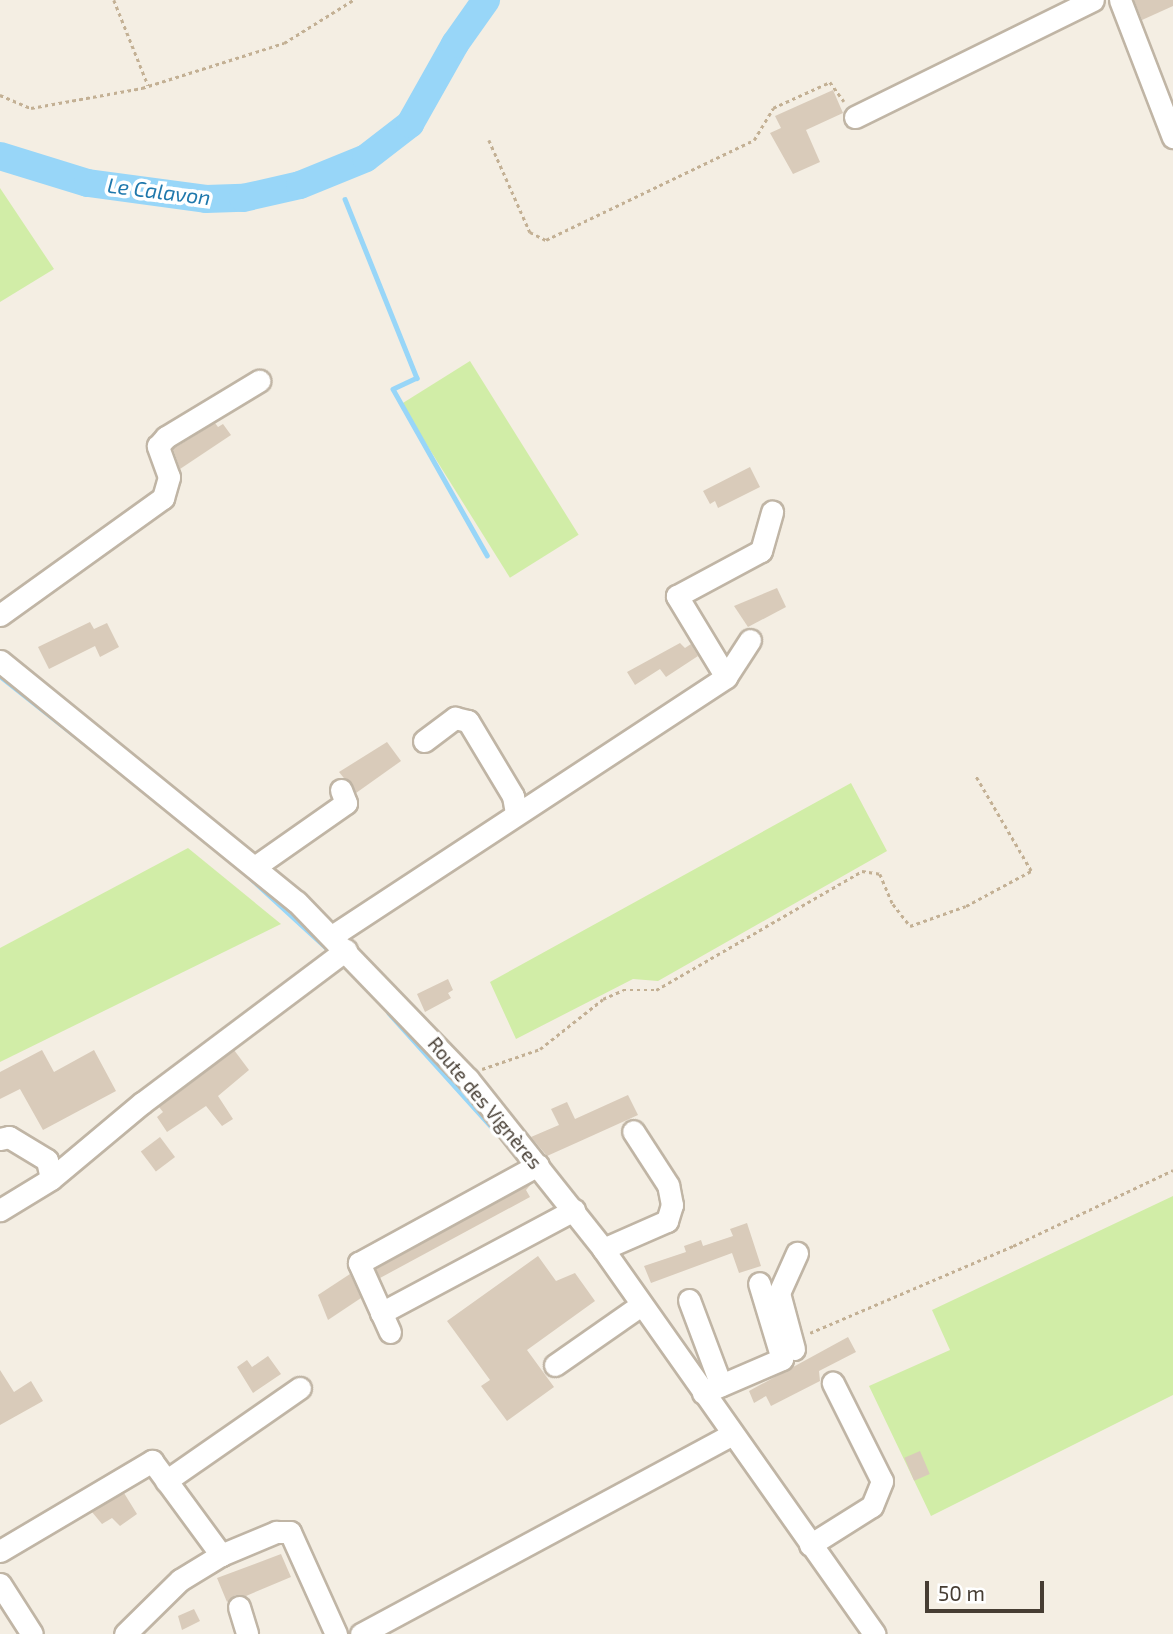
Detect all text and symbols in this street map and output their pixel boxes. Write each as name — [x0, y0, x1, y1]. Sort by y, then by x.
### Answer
water label: Le Calavon — [106, 172, 212, 210]
street label: Route des Vignères — [423, 1032, 547, 1174]
scale bar — [928, 1568, 1047, 1612]
text: 50 m — [938, 1580, 985, 1605]

